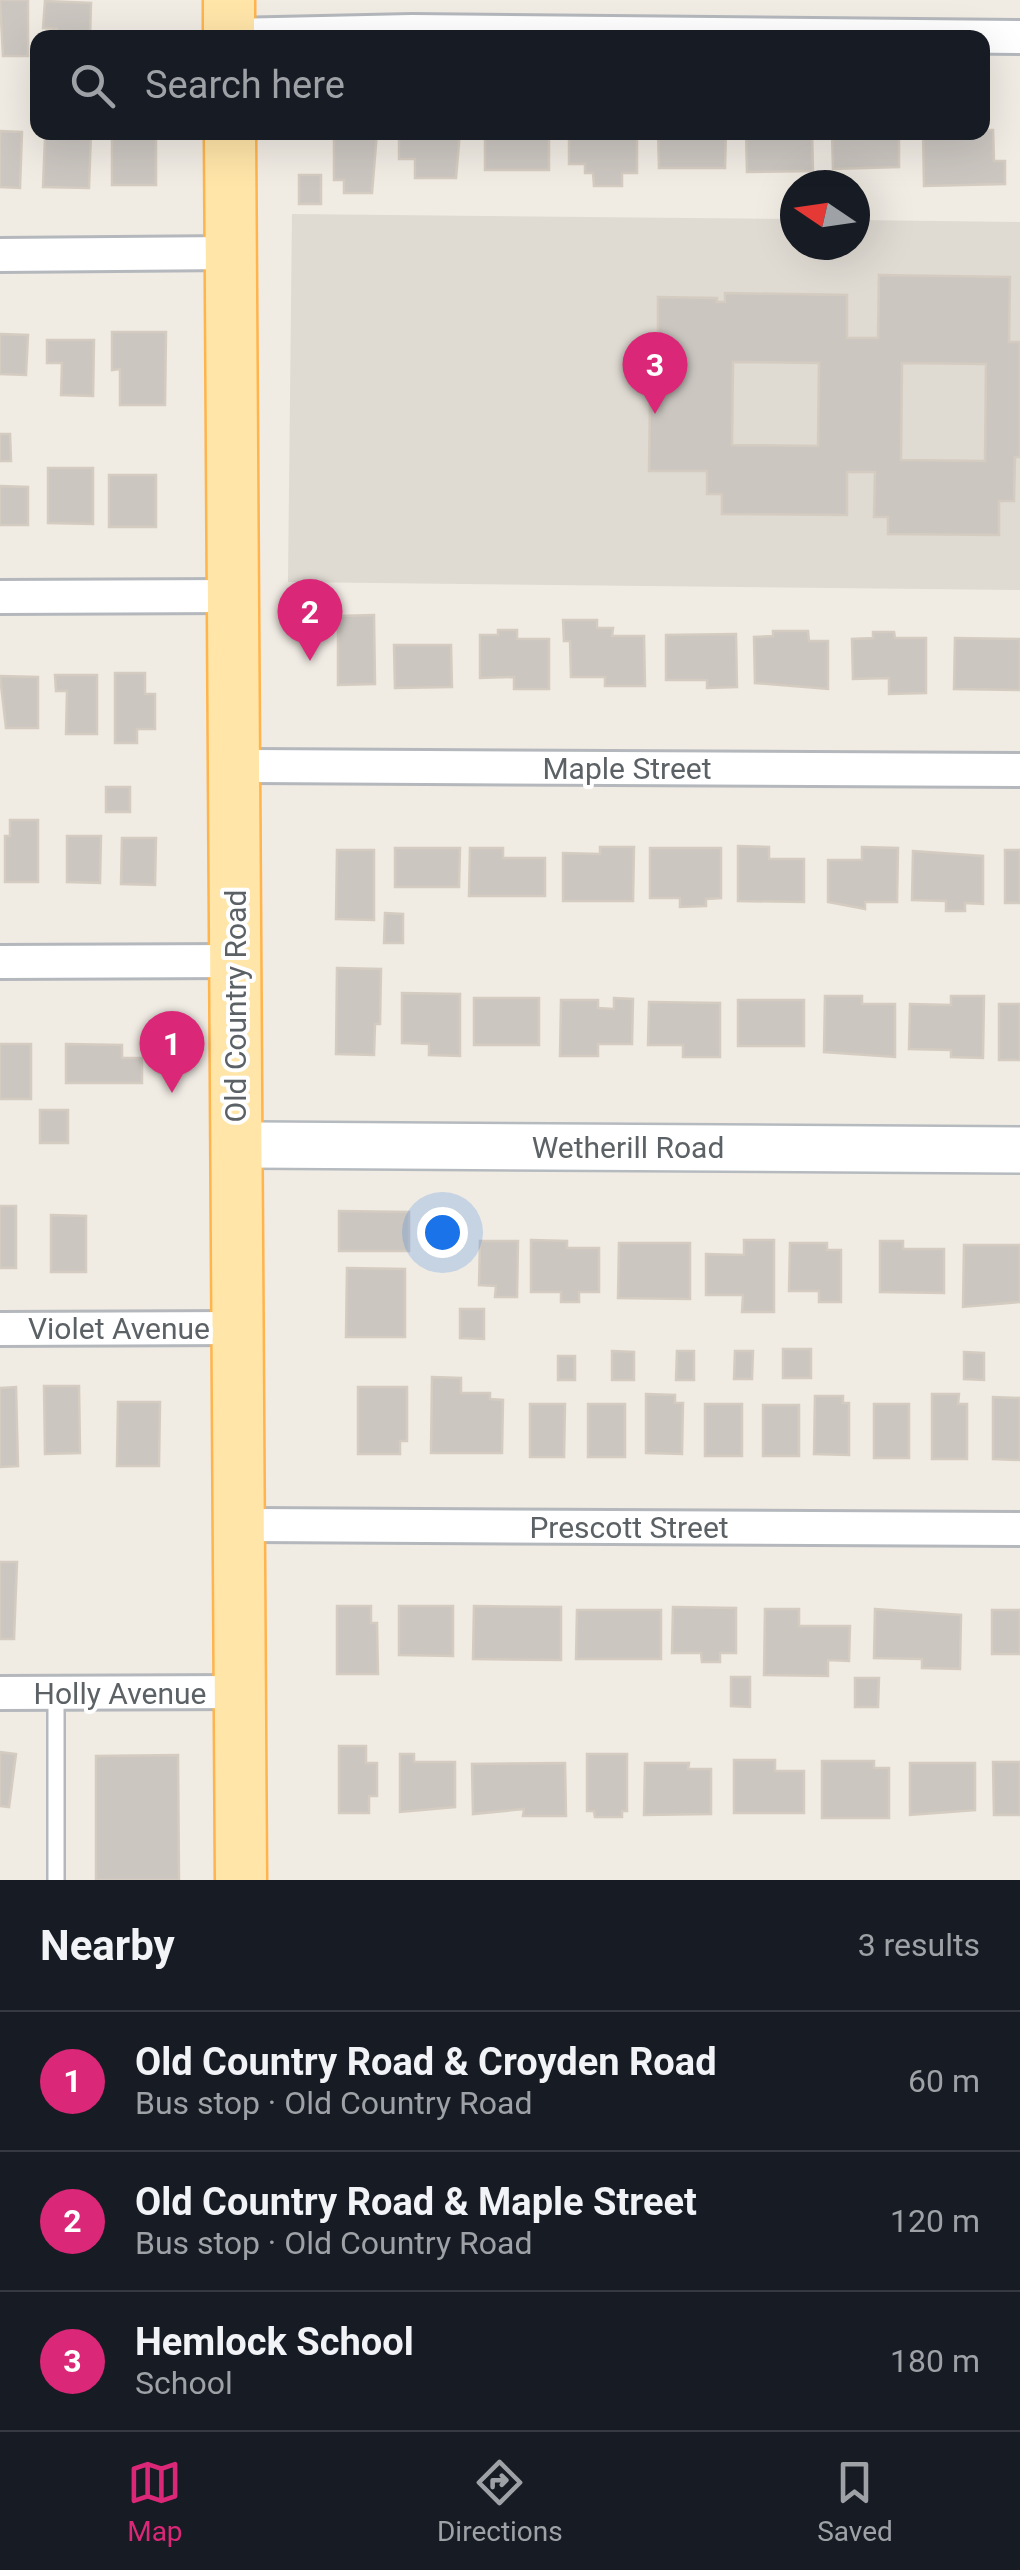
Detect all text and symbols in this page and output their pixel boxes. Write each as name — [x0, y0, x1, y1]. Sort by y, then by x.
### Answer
search box — [30, 30, 990, 140]
icon: search — [65, 58, 120, 113]
text: Search here — [145, 63, 345, 107]
north arrow — [780, 170, 870, 260]
pin: 3 — [622, 332, 688, 414]
pin: 2 — [278, 578, 342, 661]
street label: Maple Street — [542, 751, 712, 786]
street label: Old Country Road — [218, 890, 253, 1122]
pin: 1 — [140, 1010, 204, 1093]
street label: Wetherill Road — [532, 1130, 724, 1165]
your location — [417, 1207, 468, 1258]
street label: Violet Avenue — [28, 1311, 210, 1346]
street label: Prescott Street — [529, 1510, 729, 1545]
street label: Holly Avenue — [34, 1676, 206, 1711]
text: Nearby — [40, 1921, 175, 1970]
text: 3 results — [858, 1926, 980, 1964]
text: Old Country Road & Croyden Road — [135, 2040, 717, 2084]
text: 1 — [63, 2062, 82, 2100]
text: 60 m — [908, 2062, 980, 2100]
text: Bus stop · Old Country Road — [135, 2084, 532, 2122]
text: Old Country Road & Maple Street — [135, 2180, 697, 2224]
text: 2 — [63, 2202, 82, 2240]
text: 120 m — [890, 2202, 980, 2240]
text: Bus stop · Old Country Road — [135, 2224, 532, 2262]
text: Hemlock School — [135, 2320, 414, 2364]
text: 3 — [63, 2342, 82, 2380]
text: 180 m — [890, 2342, 980, 2380]
text: School — [135, 2364, 233, 2402]
tab: Map — [127, 2455, 183, 2548]
tab: Directions — [437, 2455, 563, 2548]
tab: Saved — [817, 2455, 893, 2548]

